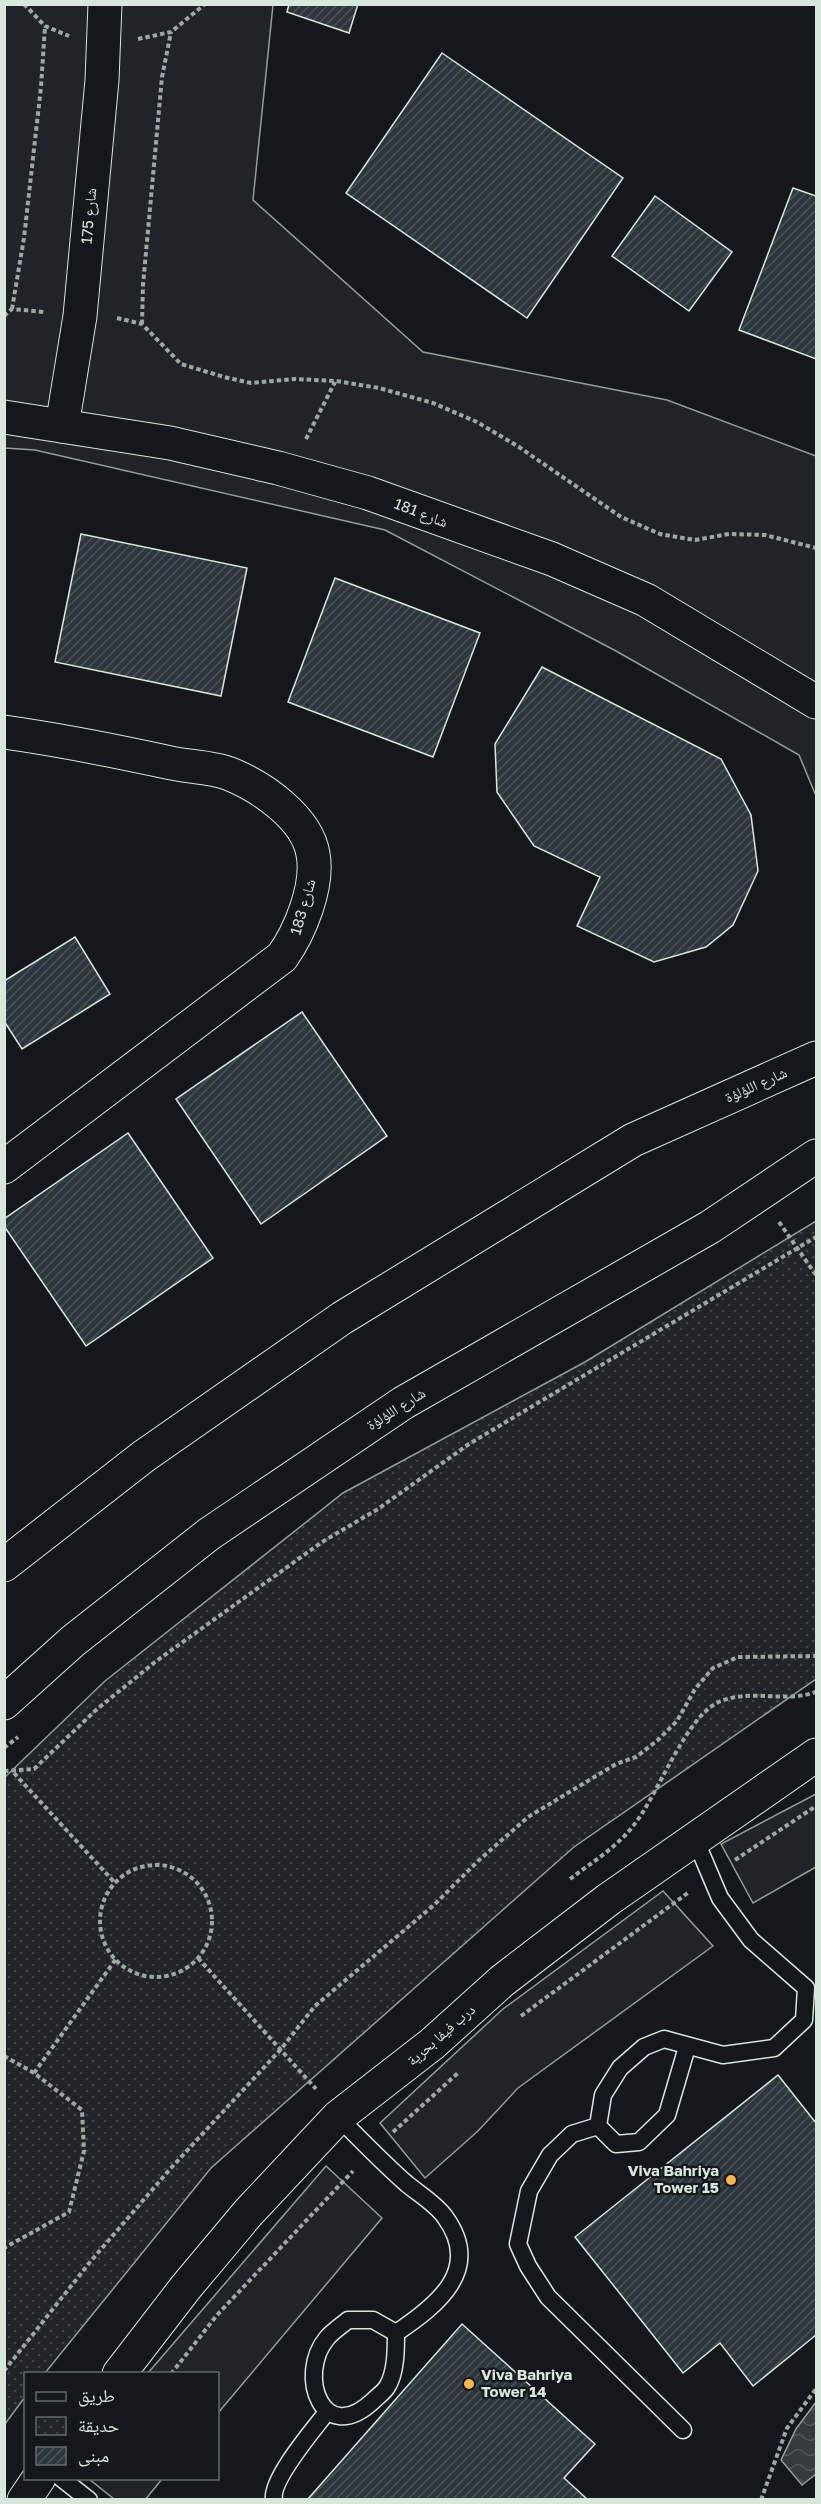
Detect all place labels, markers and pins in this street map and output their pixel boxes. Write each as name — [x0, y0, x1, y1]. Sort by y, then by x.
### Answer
place label: Viva Bahriya Tower 15 — [628, 2161, 719, 2196]
marker: Viva Bahriya Tower 15 — [724, 2173, 738, 2187]
place label: Viva Bahriya Tower 14 — [481, 2365, 572, 2400]
marker: Viva Bahriya Tower 14 — [462, 2377, 476, 2391]

